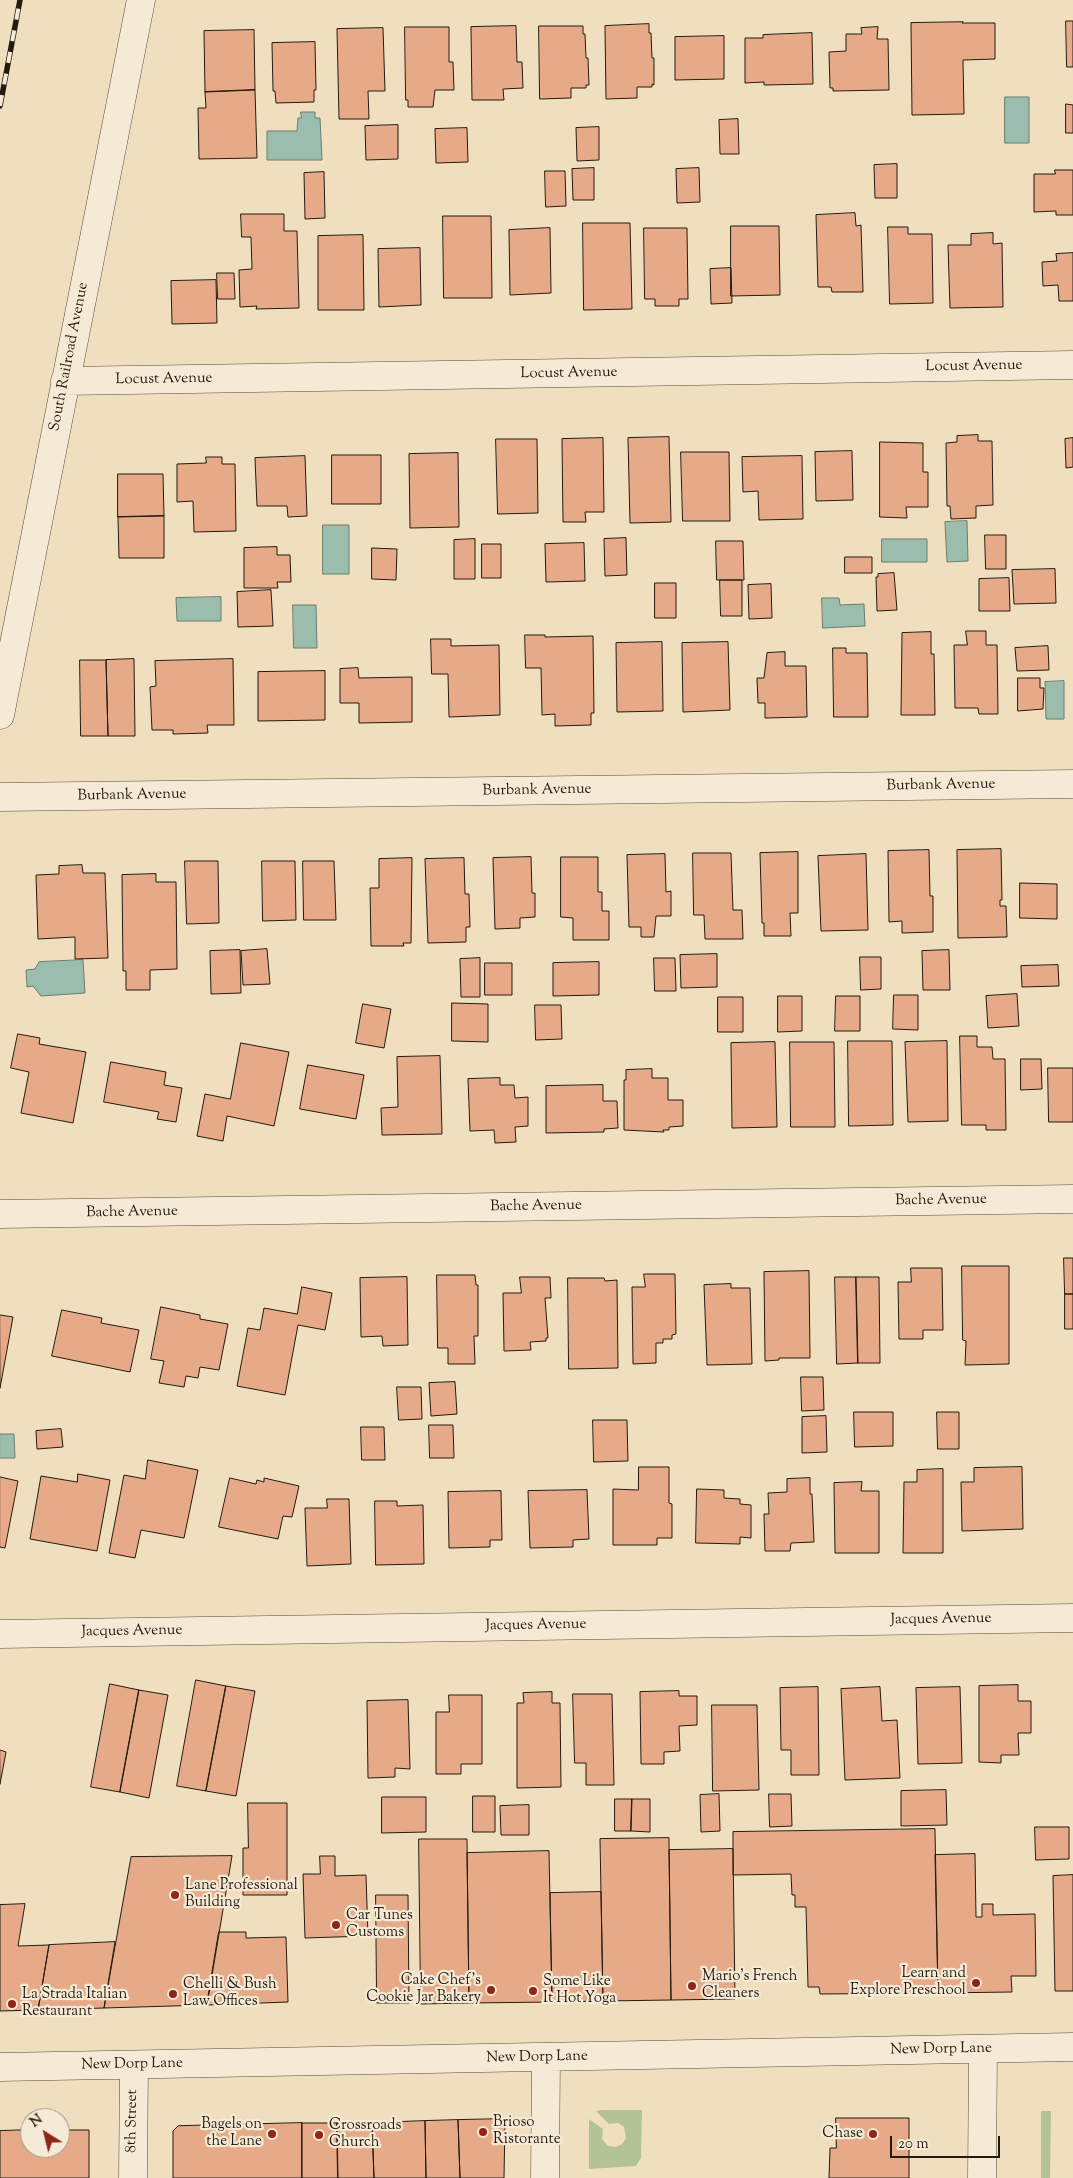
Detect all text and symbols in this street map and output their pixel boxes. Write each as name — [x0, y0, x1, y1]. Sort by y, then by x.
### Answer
street label: South Railroad Avenue — [47, 281, 93, 433]
street label: Locust Avenue — [925, 357, 1023, 377]
street label: Locust Avenue — [520, 364, 618, 384]
street label: Locust Avenue — [115, 370, 213, 390]
street label: Burbank Avenue — [886, 776, 996, 796]
street label: Burbank Avenue — [482, 781, 592, 801]
street label: Burbank Avenue — [77, 786, 187, 806]
street label: Bache Avenue — [895, 1191, 987, 1211]
street label: Bache Avenue — [490, 1197, 582, 1217]
street label: Bache Avenue — [86, 1203, 178, 1223]
street label: Jacques Avenue — [890, 1610, 992, 1630]
street label: Jacques Avenue — [485, 1616, 587, 1636]
street label: Jacques Avenue — [81, 1622, 183, 1642]
place label: Lane Professional Building — [185, 1877, 298, 1912]
marker: Lane Professional Building — [169, 1889, 181, 1901]
place label: Car Tunes Customs — [346, 1907, 413, 1942]
marker: Car Tunes Customs — [330, 1919, 342, 1931]
place label: Learn and Explore Preschool — [850, 1965, 966, 2000]
place label: Mario's French Cleaners — [702, 1968, 798, 2003]
place label: Cake Chef's Cookie Jar Bakery — [366, 1972, 481, 2007]
place label: Some Like It Hot Yoga — [543, 1973, 616, 2008]
place label: Chelli & Bush Law Offices — [183, 1976, 277, 2011]
marker: Learn and Explore Preschool — [970, 1977, 982, 1989]
marker: Mario's French Cleaners — [686, 1980, 698, 1992]
marker: Cake Chef's Cookie Jar Bakery — [485, 1984, 497, 1996]
marker: Some Like It Hot Yoga — [527, 1985, 539, 1997]
place label: La Strada Italian Restaurant — [22, 1986, 127, 2021]
marker: Chelli & Bush Law Offices — [167, 1988, 179, 2000]
marker: La Strada Italian Restaurant — [6, 1998, 18, 2010]
street label: New Dorp Lane — [890, 2040, 992, 2060]
street label: New Dorp Lane — [486, 2048, 588, 2068]
street label: New Dorp Lane — [81, 2055, 183, 2075]
street label: 8th Street — [123, 2089, 143, 2153]
north arrow — [20, 2108, 70, 2158]
text: N — [26, 2110, 47, 2133]
place label: Brioso Ristorante — [493, 2114, 561, 2149]
place label: Bagels on the Lane — [201, 2116, 262, 2151]
place label: Crossroads Church — [329, 2117, 401, 2152]
place label: Chase — [822, 2125, 863, 2143]
marker: Brioso Ristorante — [477, 2126, 489, 2138]
scale bar — [893, 2126, 1003, 2158]
marker: Bagels on the Lane — [266, 2128, 278, 2140]
marker: Chase — [867, 2128, 879, 2140]
marker: Crossroads Church — [313, 2129, 325, 2141]
text: 20 m — [898, 2134, 929, 2155]

